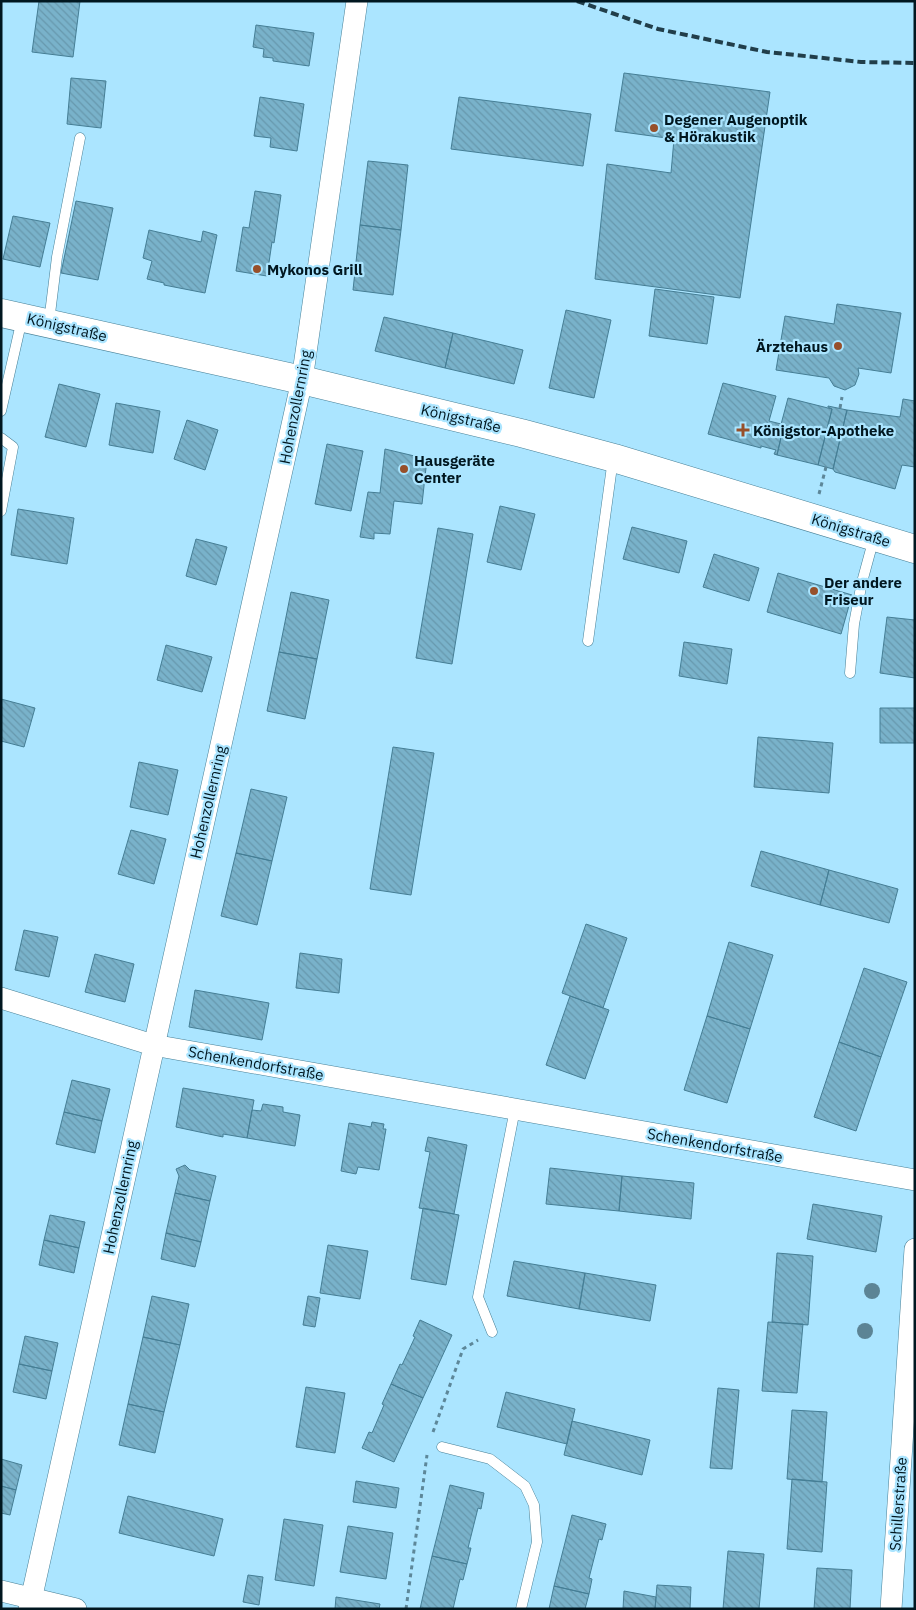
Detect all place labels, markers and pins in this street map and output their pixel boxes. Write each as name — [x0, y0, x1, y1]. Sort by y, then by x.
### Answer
place label: Degener Augenoptik & Hörakustik — [664, 110, 808, 146]
marker: Degener Augenoptik & Hörakustik — [648, 122, 660, 134]
place label: Mykonos Grill — [267, 260, 363, 279]
marker: Mykonos Grill — [251, 263, 263, 275]
place label: Ärztehaus — [756, 337, 828, 356]
marker: Ärztehaus — [832, 340, 844, 352]
place label: Königstor-Apotheke — [753, 421, 894, 440]
marker: Königstor-Apotheke — [737, 424, 749, 436]
place label: Hausgeräte Center — [414, 451, 495, 487]
marker: Hausgeräte Center — [398, 463, 410, 475]
place label: Der andere Friseur — [824, 573, 902, 609]
marker: Der andere Friseur — [808, 585, 820, 597]

